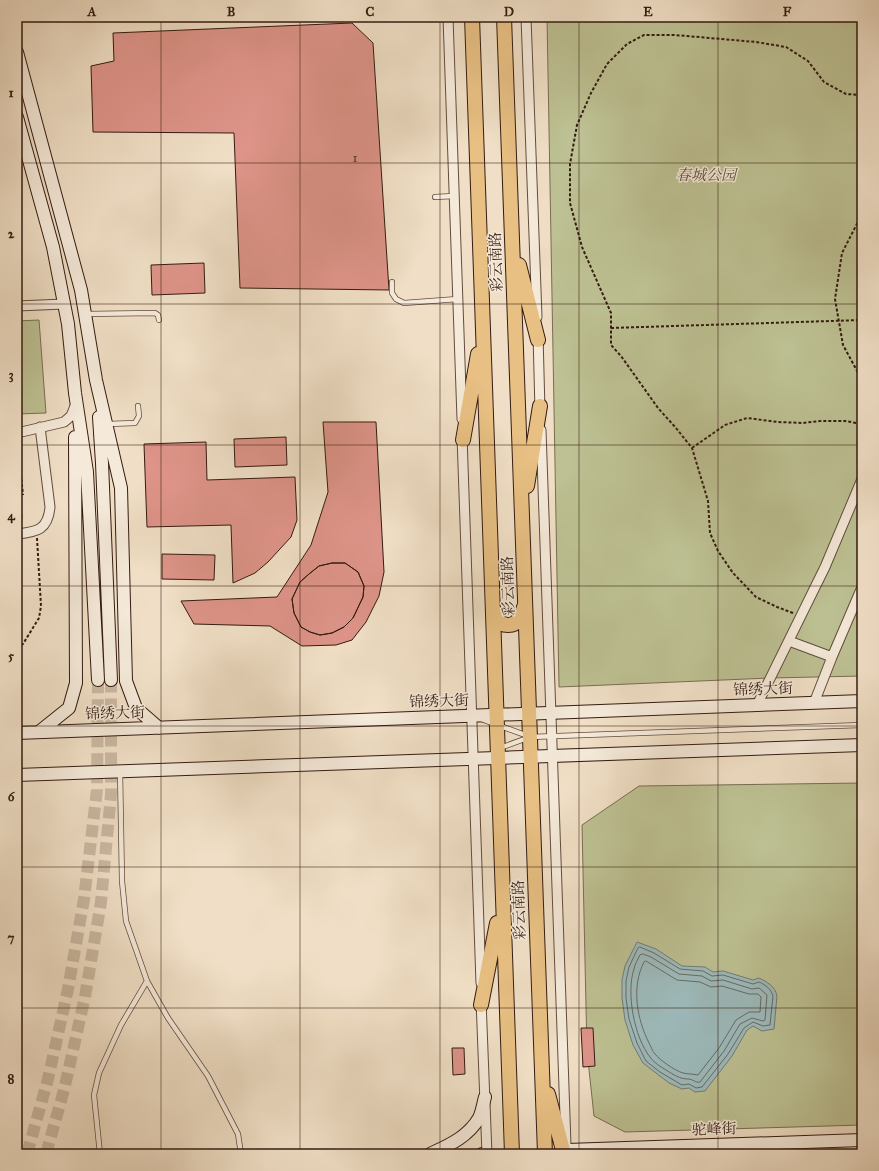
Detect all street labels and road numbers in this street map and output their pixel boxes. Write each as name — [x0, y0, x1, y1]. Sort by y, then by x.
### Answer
street label: 彩云南路 — [486, 232, 506, 292]
street label: 彩云南路 — [498, 556, 518, 616]
street label: 锦绣大街 — [733, 679, 793, 699]
street label: 锦绣大街 — [409, 691, 469, 711]
street label: 锦绣大街 — [85, 703, 145, 723]
street label: 彩云南路 — [509, 880, 529, 940]
street label: 驼峰街 — [691, 1119, 737, 1139]

